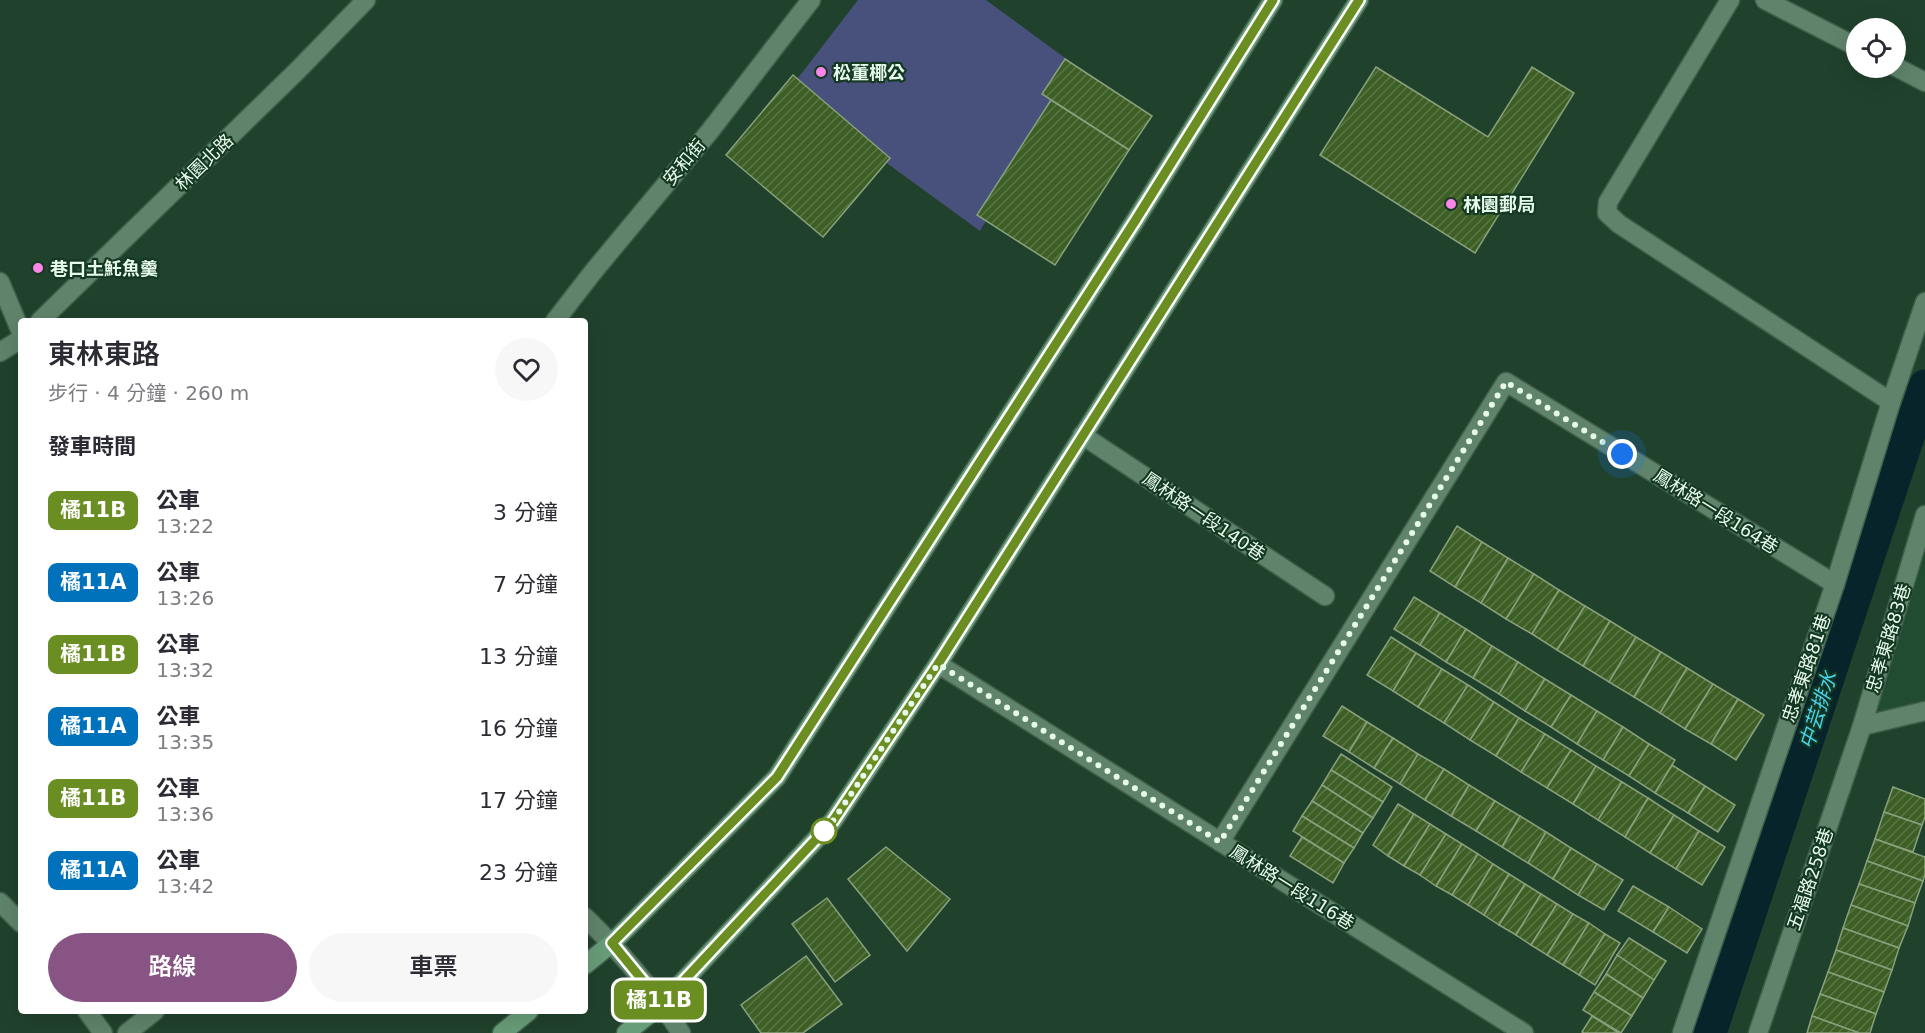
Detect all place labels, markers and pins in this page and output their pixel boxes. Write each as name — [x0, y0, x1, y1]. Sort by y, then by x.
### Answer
place label: 松董椰公 — [833, 62, 905, 83]
marker: 松董椰公 — [814, 65, 828, 79]
place label: 林園郵局 — [1463, 194, 1535, 215]
marker: 林園郵局 — [1444, 197, 1458, 211]
place label: 巷口土魠魚羹 — [50, 258, 158, 279]
marker: 巷口土魠魚羹 — [31, 261, 45, 275]
unlabelled marker — [811, 818, 837, 844]

